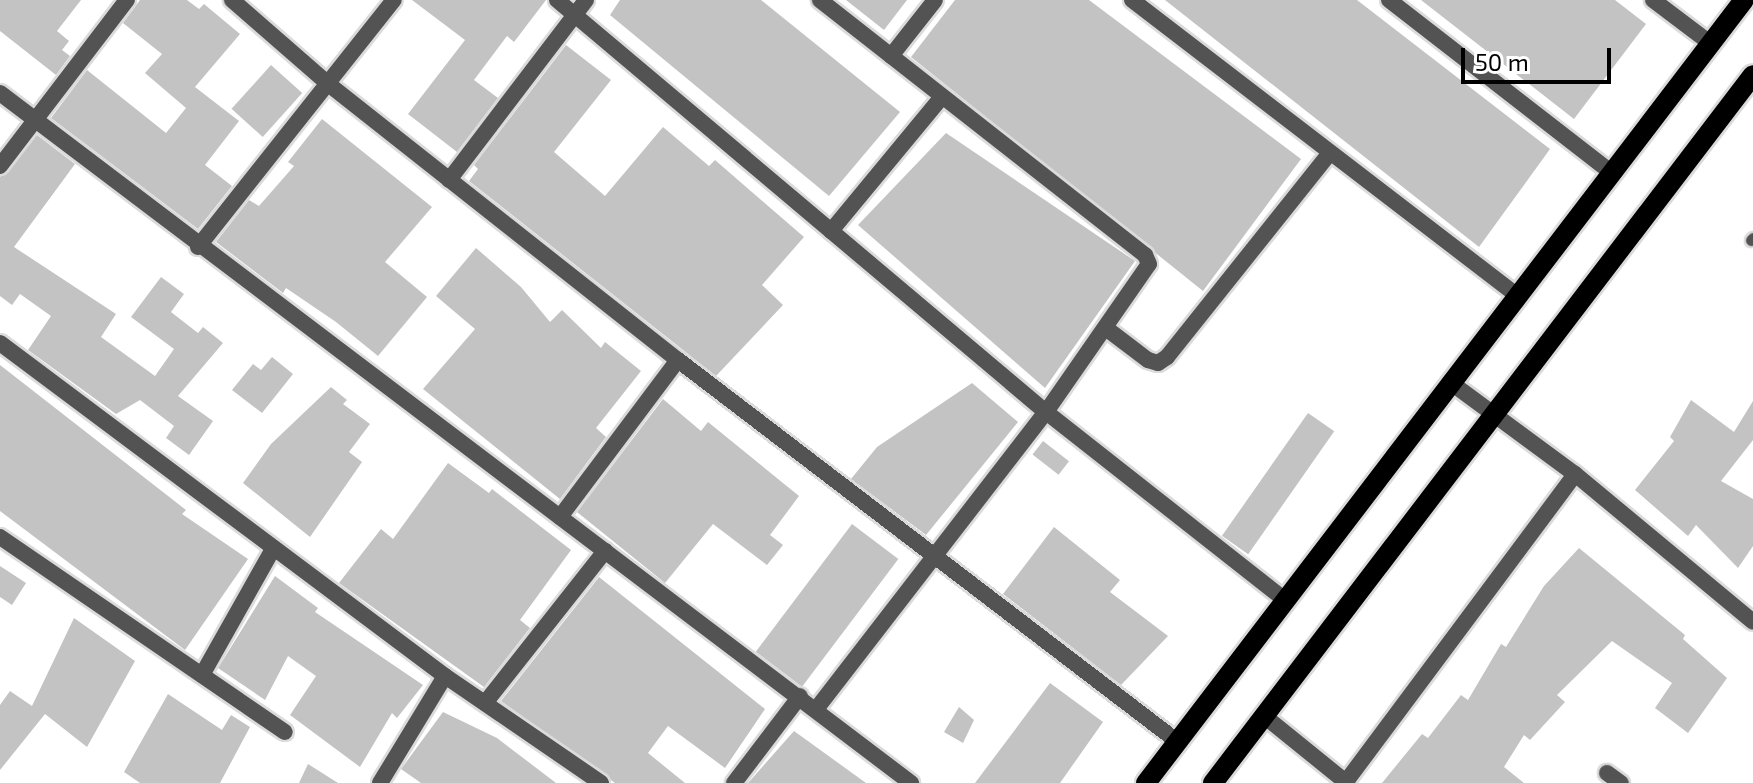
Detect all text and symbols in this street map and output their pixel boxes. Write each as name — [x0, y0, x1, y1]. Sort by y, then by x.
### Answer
scale bar — [1465, 32, 1615, 82]
text: 50 m — [1475, 47, 1529, 76]

